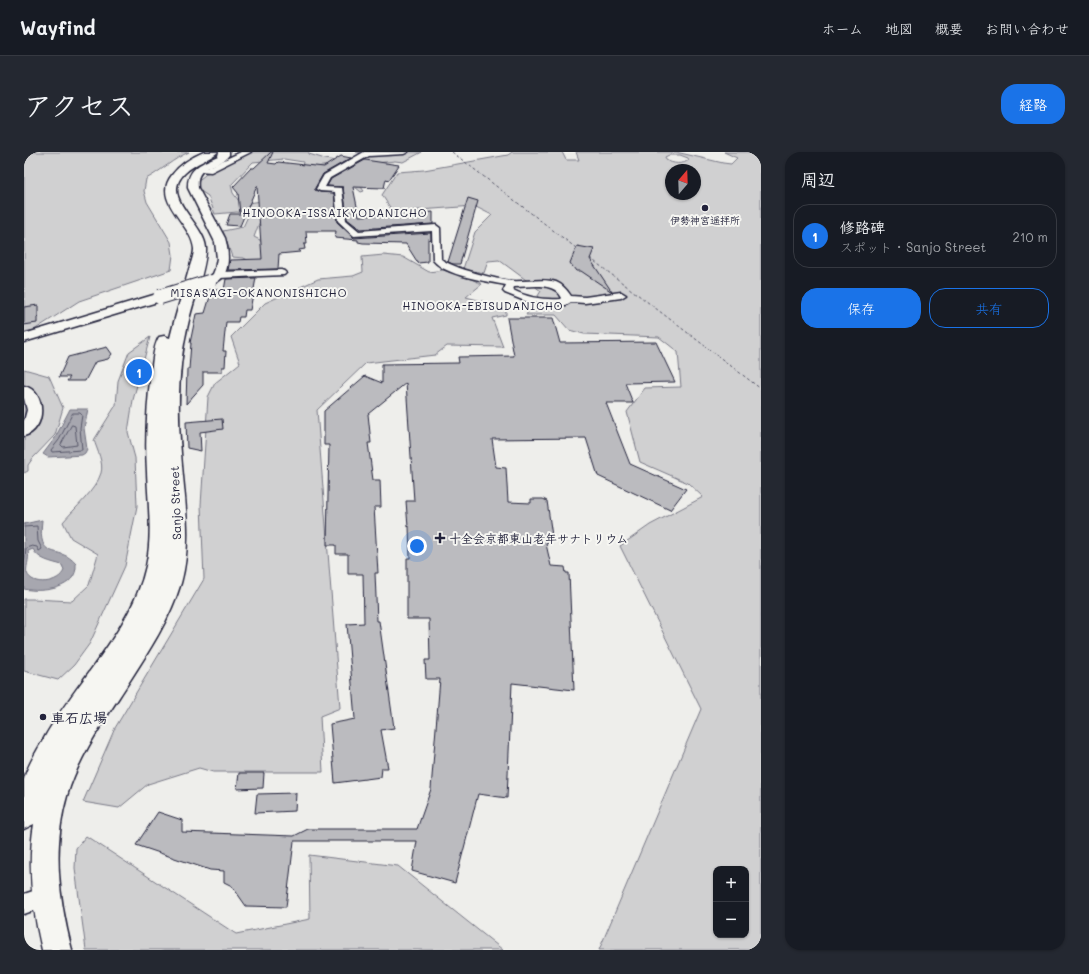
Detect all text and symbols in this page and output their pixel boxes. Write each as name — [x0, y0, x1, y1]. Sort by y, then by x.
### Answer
text: Wayfind — [20, 15, 96, 40]
text: ホーム — [822, 19, 863, 38]
text: 地図 — [885, 19, 913, 38]
text: 概要 — [935, 19, 963, 38]
text: お問い合わせ — [985, 19, 1069, 38]
button: 経路 — [1001, 84, 1065, 124]
text: アクセス — [24, 87, 134, 123]
north arrow — [665, 164, 701, 200]
text: 周辺 — [801, 168, 835, 190]
marker: 伊勢神宮遥拝所 — [700, 203, 710, 213]
district label: HINOOKA-ISSAIKYODANICHO — [243, 205, 427, 220]
place label: 伊勢神宮遥拝所 — [670, 213, 740, 227]
text: 修路碑 — [840, 217, 885, 237]
text: 1 — [812, 228, 818, 245]
text: 210 m — [1012, 228, 1048, 245]
text: スポット · Sanjo Street — [840, 238, 986, 255]
district label: MISASAGI-OKANONISHICHO — [171, 285, 347, 300]
button: 保存 — [801, 288, 921, 328]
button: 共有 — [929, 288, 1049, 328]
district label: HINOOKA-EBISUDANICHO — [402, 298, 564, 313]
pin: 1 — [126, 357, 152, 387]
street label: Sanjo Street — [166, 466, 184, 540]
place label: 十全会京都東山老年サナトリウム — [449, 530, 628, 546]
marker: 十全会京都東山老年サナトリウム — [434, 532, 446, 544]
your location — [407, 536, 427, 556]
place label: 車石広場 — [51, 708, 107, 727]
marker: 車石広場 — [38, 712, 48, 722]
map controls — [713, 866, 749, 938]
button: + — [713, 866, 749, 902]
button: − — [713, 902, 749, 938]

